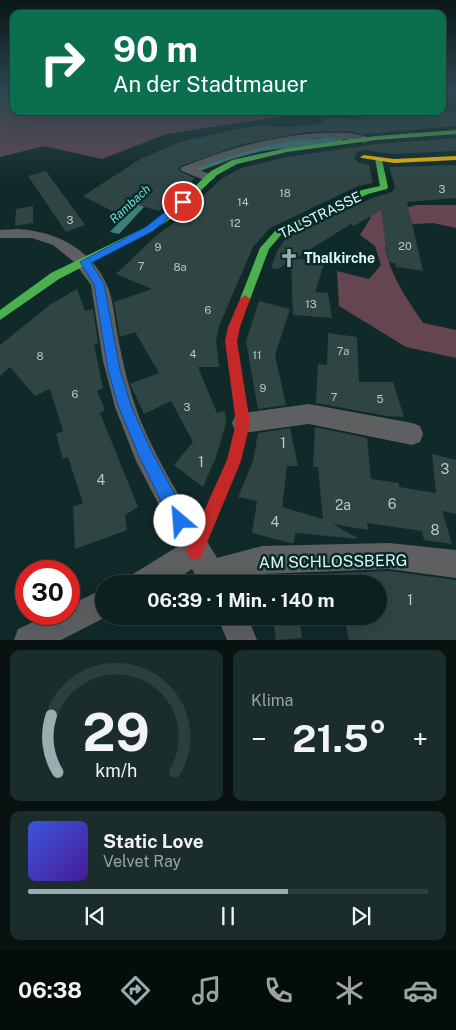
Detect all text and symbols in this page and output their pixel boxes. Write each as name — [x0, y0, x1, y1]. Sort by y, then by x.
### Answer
text: 90 m — [113, 29, 198, 70]
icon: right — [30, 30, 95, 95]
text: An der Stadtmauer — [113, 71, 308, 97]
pin — [162, 181, 204, 223]
water label: Rambach — [107, 182, 153, 226]
house number: 3 — [439, 183, 446, 195]
house number: 18 — [279, 187, 291, 199]
icon: arrive — [169, 188, 197, 216]
street label: TALSTRASSE — [276, 188, 364, 242]
house number: 14 — [237, 196, 249, 208]
house number: 3 — [67, 214, 74, 226]
house number: 12 — [229, 217, 241, 229]
house number: 20 — [398, 240, 412, 252]
house number: 9 — [155, 241, 162, 253]
church icon: Thalkirche — [278, 247, 300, 269]
place label: Thalkirche — [304, 250, 375, 266]
house number: 7 — [138, 260, 145, 272]
house number: 8a — [173, 261, 187, 273]
house number: 13 — [305, 298, 317, 310]
house number: 6 — [205, 304, 212, 316]
house number: 7a — [337, 345, 349, 357]
house number: 4 — [190, 348, 197, 360]
house number: 11 — [253, 349, 261, 361]
house number: 8 — [36, 350, 44, 362]
house number: 9 — [260, 382, 267, 394]
house number: 6 — [72, 388, 79, 400]
house number: 7 — [331, 391, 338, 403]
house number: 5 — [376, 393, 384, 405]
house number: 3 — [184, 401, 191, 413]
house number: 1 — [280, 435, 286, 451]
house number: 1 — [198, 454, 204, 470]
house number: 3 — [441, 461, 450, 477]
house number: 4 — [97, 472, 106, 488]
position arrow — [153, 494, 205, 546]
house number: 6 — [388, 496, 397, 512]
house number: 2a — [335, 497, 351, 513]
house number: 4 — [271, 514, 280, 530]
house number: 8 — [430, 522, 440, 538]
street label: AM SCHLOSSBERG — [259, 551, 407, 572]
speed limit sign: 30 — [15, 560, 80, 625]
text: 06:39 · 1 Min. · 140 m — [147, 589, 335, 611]
house number: 1 — [407, 592, 413, 608]
text: Klima — [251, 691, 293, 710]
text: 29 — [83, 702, 150, 763]
text: 21.5° — [292, 716, 387, 761]
text: − — [251, 722, 267, 755]
text: + — [412, 722, 428, 755]
text: km/h — [95, 760, 138, 781]
text: Static Love — [103, 830, 204, 852]
text: Velvet Ray — [103, 852, 181, 871]
icon: previous — [81, 902, 109, 930]
icon: pause — [214, 902, 242, 930]
icon: next — [347, 902, 375, 930]
icon: directions — [118, 973, 153, 1008]
icon: music — [189, 973, 224, 1008]
icon: phone — [261, 973, 296, 1008]
icon: climate — [332, 973, 367, 1008]
icon: car — [403, 973, 438, 1008]
text: 06:38 — [18, 977, 82, 1003]

